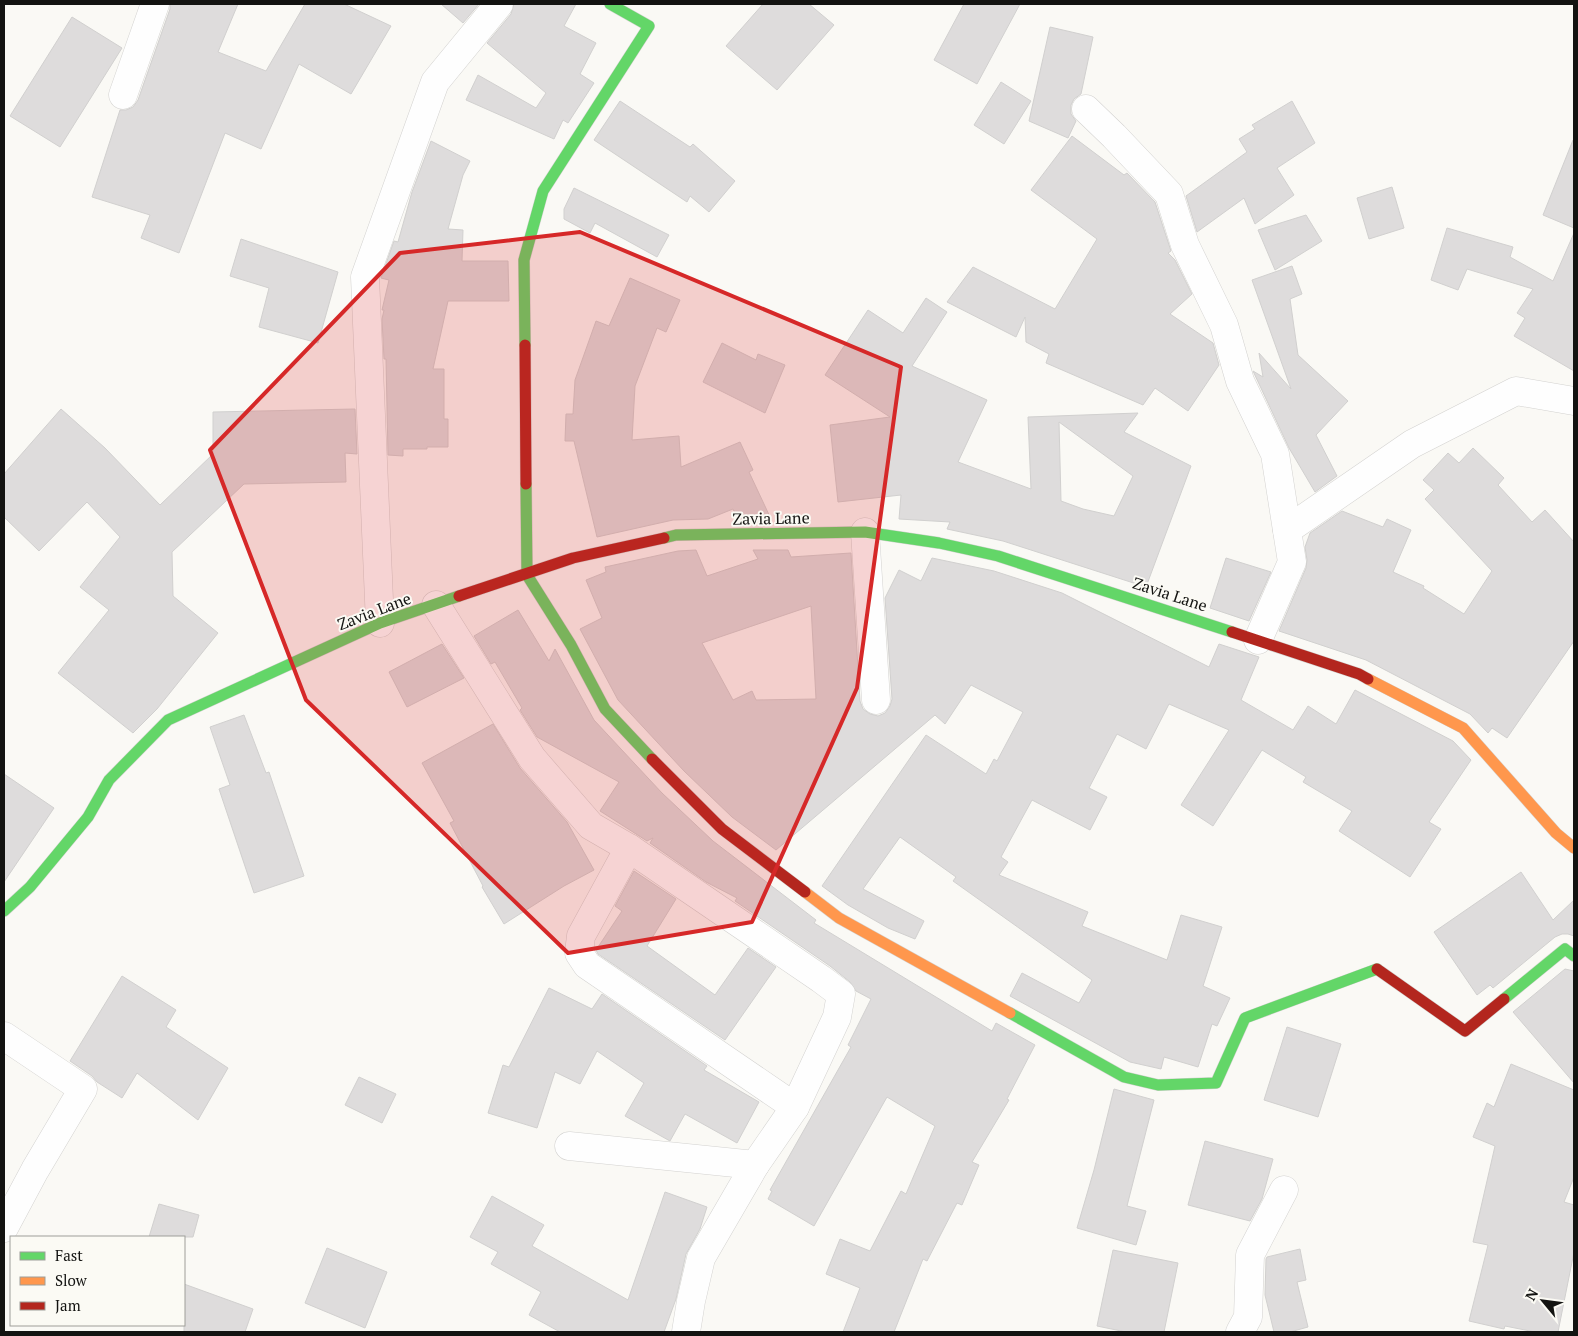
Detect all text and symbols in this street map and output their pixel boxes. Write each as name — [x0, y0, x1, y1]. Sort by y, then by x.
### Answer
street label: Zavia Lane — [732, 506, 810, 530]
street label: Zavia Lane — [1130, 572, 1210, 616]
street label: Zavia Lane — [334, 587, 414, 635]
legend — [10, 1236, 185, 1326]
text: Fast — [55, 1245, 83, 1265]
text: Slow — [55, 1270, 88, 1290]
north arrow — [1518, 1276, 1568, 1326]
text: N — [1520, 1285, 1542, 1304]
text: Jam — [55, 1295, 81, 1315]

